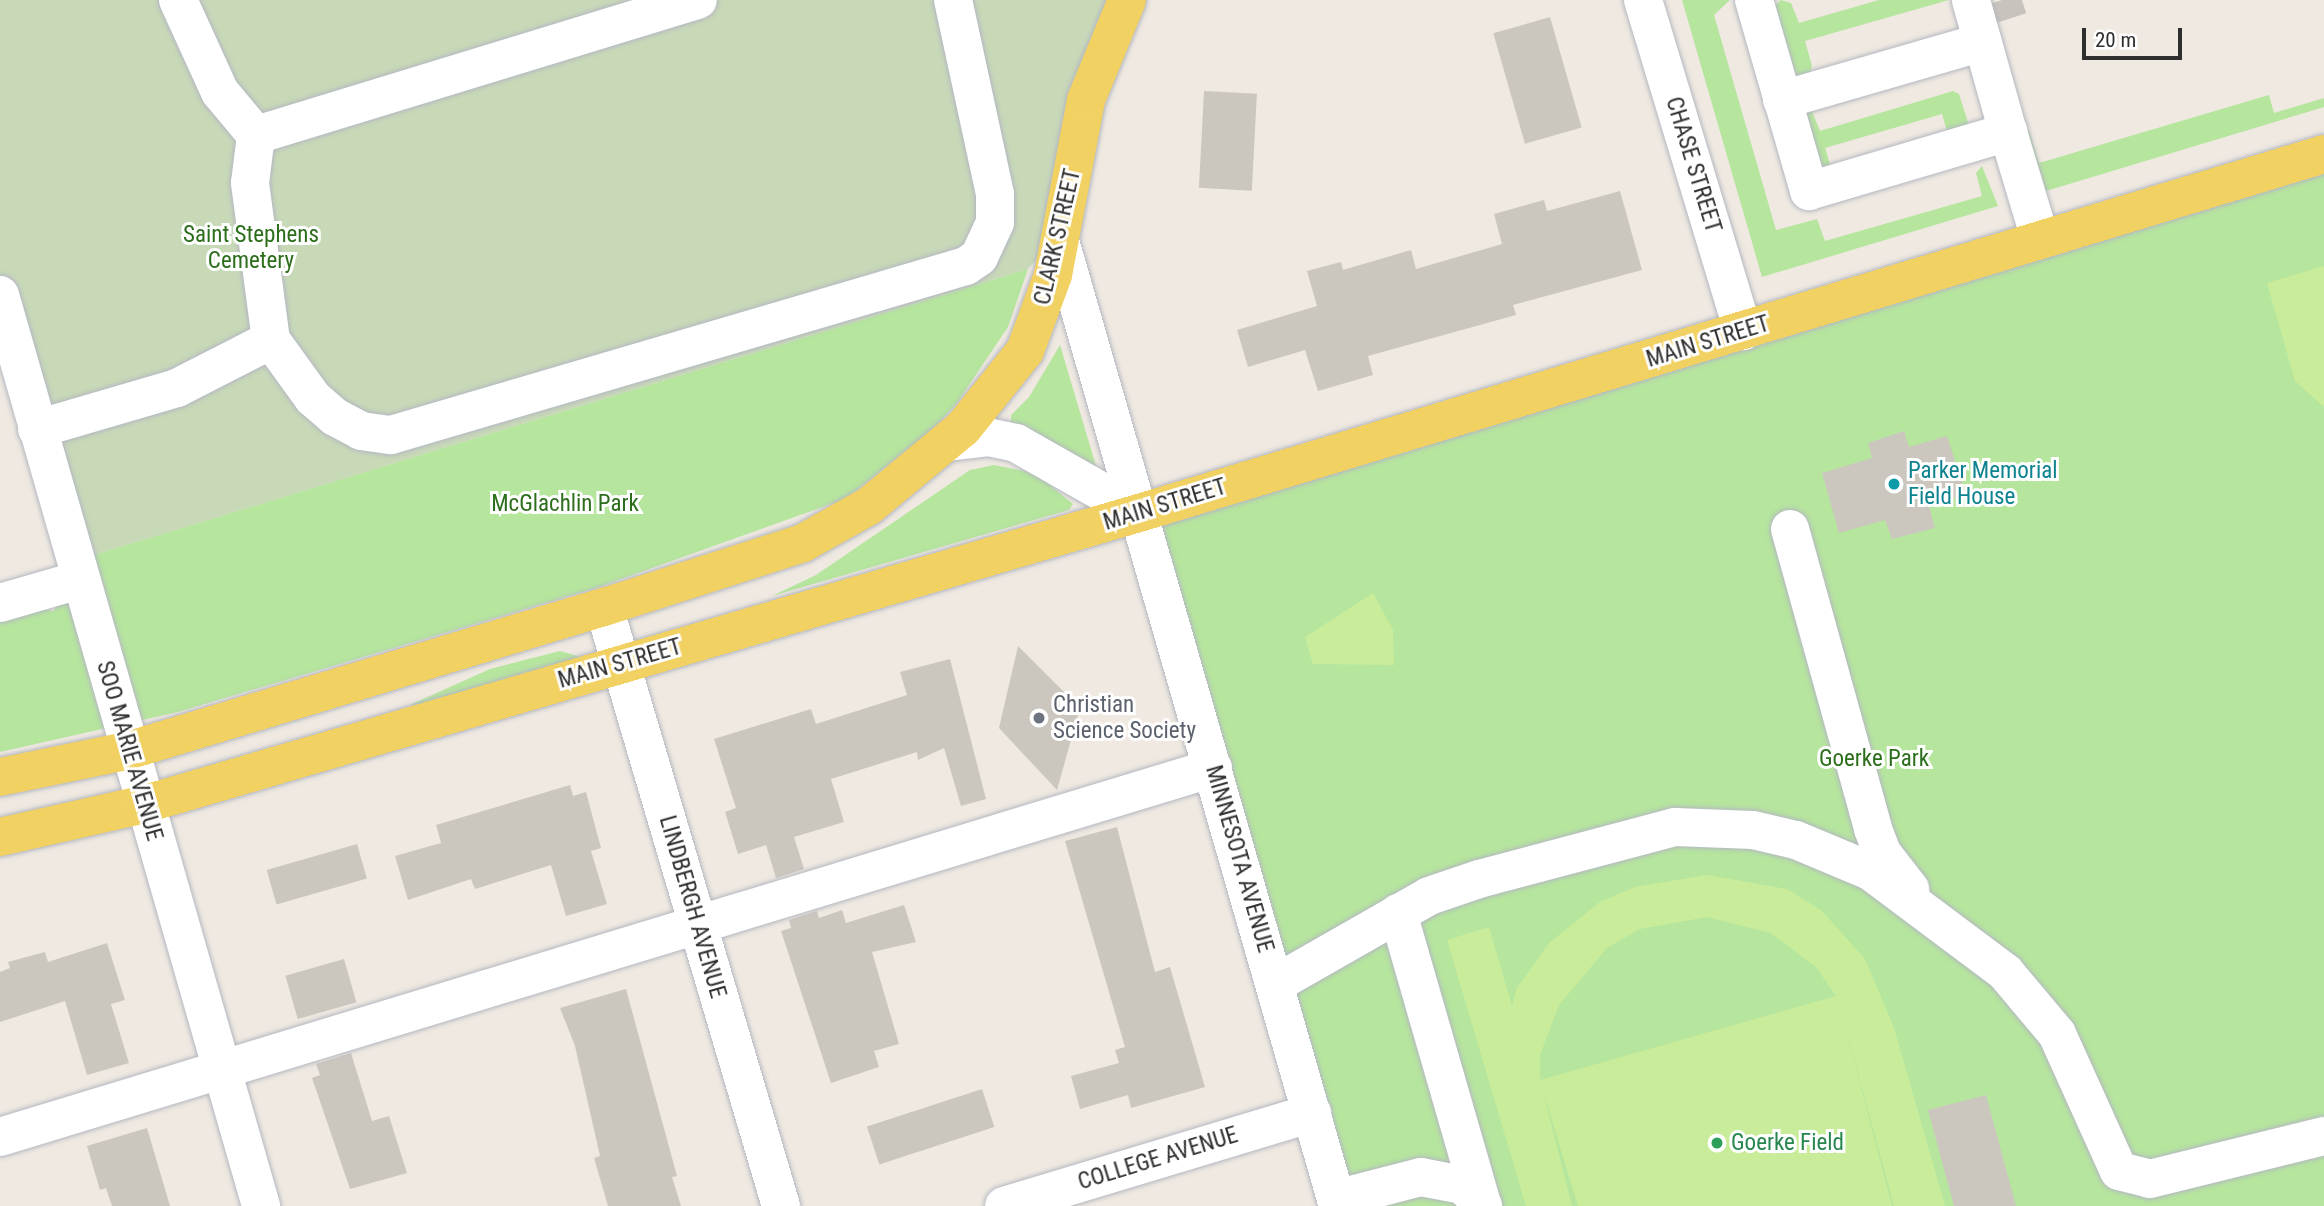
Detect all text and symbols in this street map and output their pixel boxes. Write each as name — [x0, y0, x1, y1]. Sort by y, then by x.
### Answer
scale bar — [2086, 14, 2186, 58]
text: 20 m — [2095, 28, 2136, 52]
street label: CHASE STREET — [1659, 94, 1727, 236]
street label: CLARK STREET — [1029, 166, 1087, 308]
park label: Saint Stephens Cemetery — [183, 221, 319, 275]
street label: MAIN STREET — [1643, 310, 1773, 374]
place label: Parker Memorial Field House — [1908, 457, 2057, 511]
street label: MAIN STREET — [1100, 473, 1230, 537]
marker: Parker Memorial Field House — [1886, 476, 1902, 492]
park label: McGlachlin Park — [491, 490, 639, 518]
street label: MAIN STREET — [555, 633, 685, 695]
street label: SOO MARIE AVENUE — [90, 658, 168, 844]
place label: Christian Science Society — [1053, 691, 1196, 745]
marker: Christian Science Society — [1031, 710, 1047, 726]
park label: Goerke Park — [1819, 745, 1929, 773]
street label: MINNESOTA AVENUE — [1199, 762, 1279, 956]
street label: LINDBERGH AVENUE — [653, 813, 731, 1001]
street label: COLLEGE AVENUE — [1075, 1122, 1241, 1196]
place label: Goerke Field — [1731, 1129, 1844, 1157]
marker: Goerke Field — [1709, 1135, 1725, 1151]

